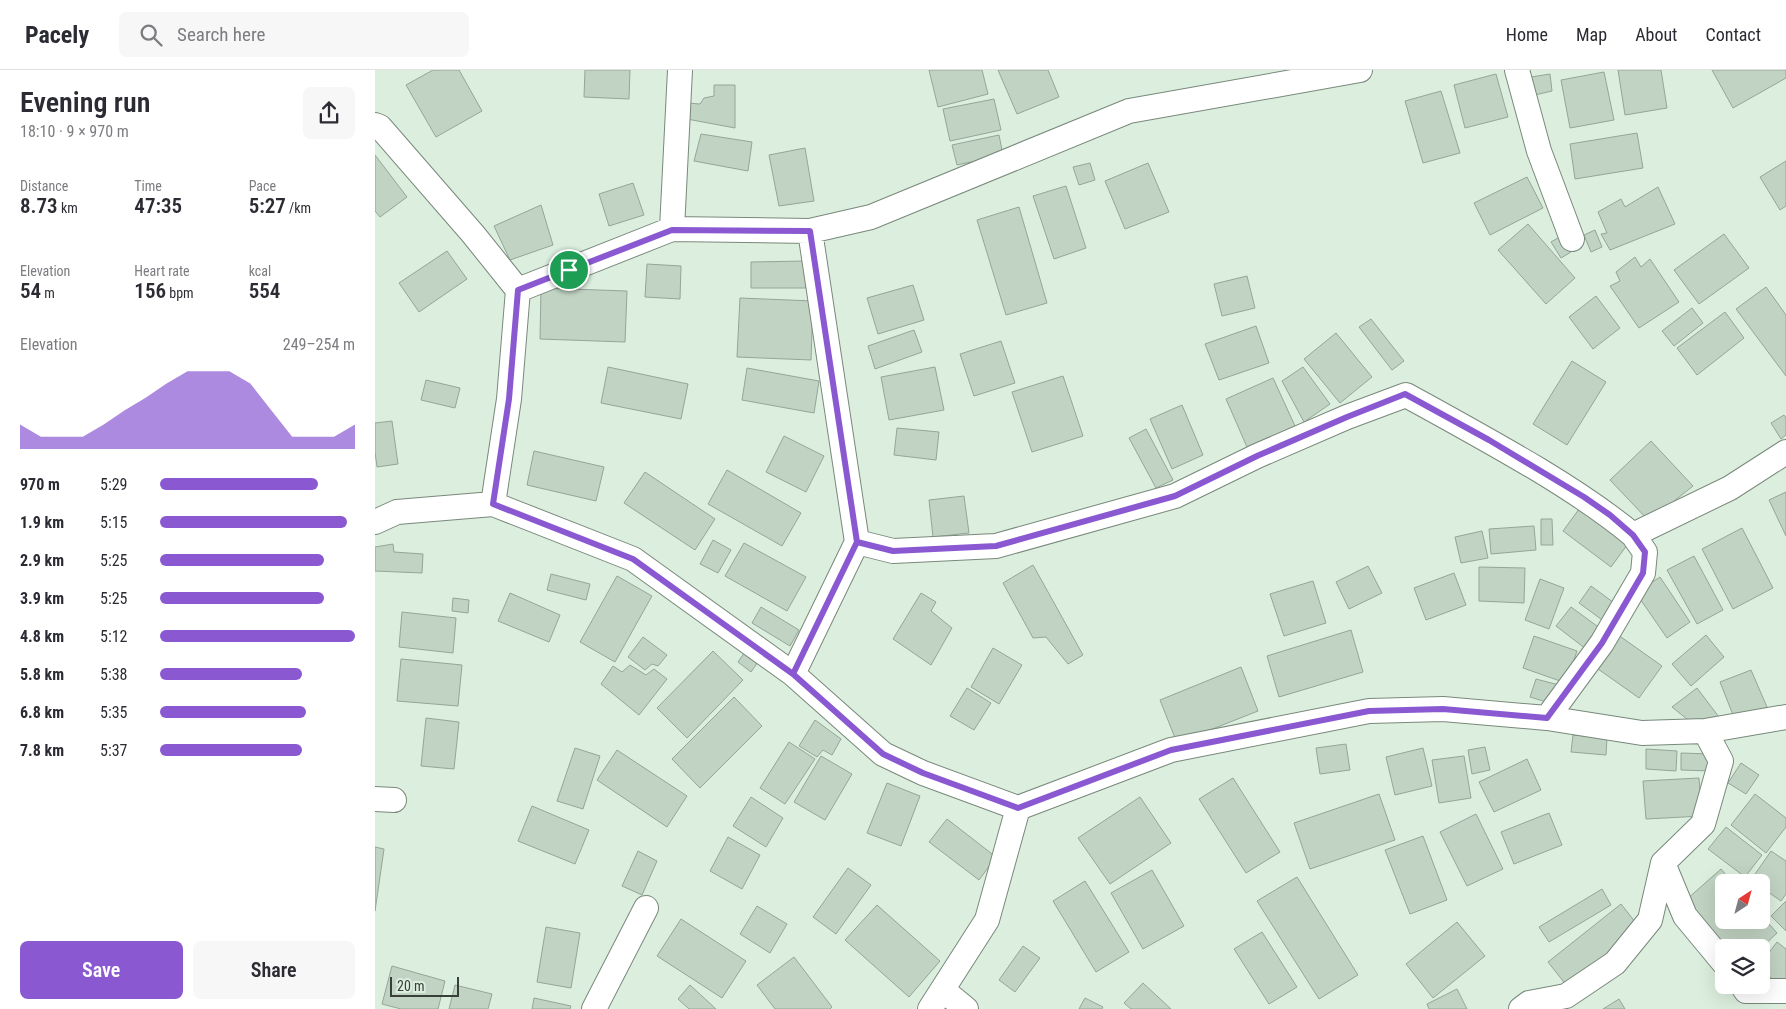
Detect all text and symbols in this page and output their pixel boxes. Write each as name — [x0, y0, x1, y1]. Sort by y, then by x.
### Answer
search box — [119, 12, 469, 57]
text: Pacely — [25, 21, 89, 49]
icon: search — [137, 21, 165, 49]
text: Search here — [177, 23, 265, 46]
text: Home — [1506, 24, 1548, 45]
text: Map — [1576, 24, 1607, 45]
text: About — [1635, 24, 1677, 45]
text: Contact — [1705, 24, 1761, 45]
text: Evening run — [20, 86, 150, 119]
button: share — [303, 87, 355, 139]
text: 18:10 · 9 × 970 m — [20, 122, 129, 141]
text: Distance — [20, 178, 68, 194]
text: Time — [134, 178, 162, 194]
text: Pace — [249, 178, 276, 194]
text: 8.73 — [20, 194, 58, 218]
text: 47:35 — [134, 194, 182, 218]
text: 5:27 — [249, 194, 286, 218]
text: km — [58, 200, 78, 216]
text: /km — [286, 200, 311, 216]
pin — [548, 249, 590, 291]
icon: arrive — [555, 256, 583, 284]
text: Elevation — [20, 263, 70, 279]
text: Heart rate — [134, 263, 190, 279]
text: kcal — [249, 263, 271, 279]
text: 54 — [20, 279, 41, 303]
text: 156 — [134, 279, 166, 303]
text: 554 — [249, 279, 280, 303]
text: m — [41, 285, 55, 301]
text: bpm — [166, 285, 194, 301]
text: Elevation — [20, 335, 78, 354]
text: 249–254 m — [283, 335, 355, 354]
text: 970 m — [20, 475, 60, 494]
text: 5:29 — [100, 475, 127, 494]
text: 1.9 km — [20, 513, 64, 532]
text: 5:15 — [100, 513, 127, 532]
text: 2.9 km — [20, 551, 64, 570]
text: 5:25 — [100, 551, 127, 570]
text: 3.9 km — [20, 589, 64, 608]
text: 5:25 — [100, 589, 127, 608]
text: 4.8 km — [20, 627, 64, 646]
text: 5:12 — [100, 627, 127, 646]
text: 5.8 km — [20, 665, 64, 684]
text: 5:38 — [100, 665, 127, 684]
text: 6.8 km — [20, 703, 64, 722]
text: 5:35 — [100, 703, 127, 722]
text: 7.8 km — [20, 741, 64, 760]
text: 5:37 — [100, 741, 127, 760]
north arrow — [1715, 874, 1770, 929]
map controls — [1715, 874, 1770, 994]
button: layers — [1715, 939, 1770, 994]
button: Save — [20, 941, 183, 999]
button: Share — [193, 941, 355, 999]
scale bar — [390, 974, 459, 997]
text: 20 m — [397, 978, 425, 994]

